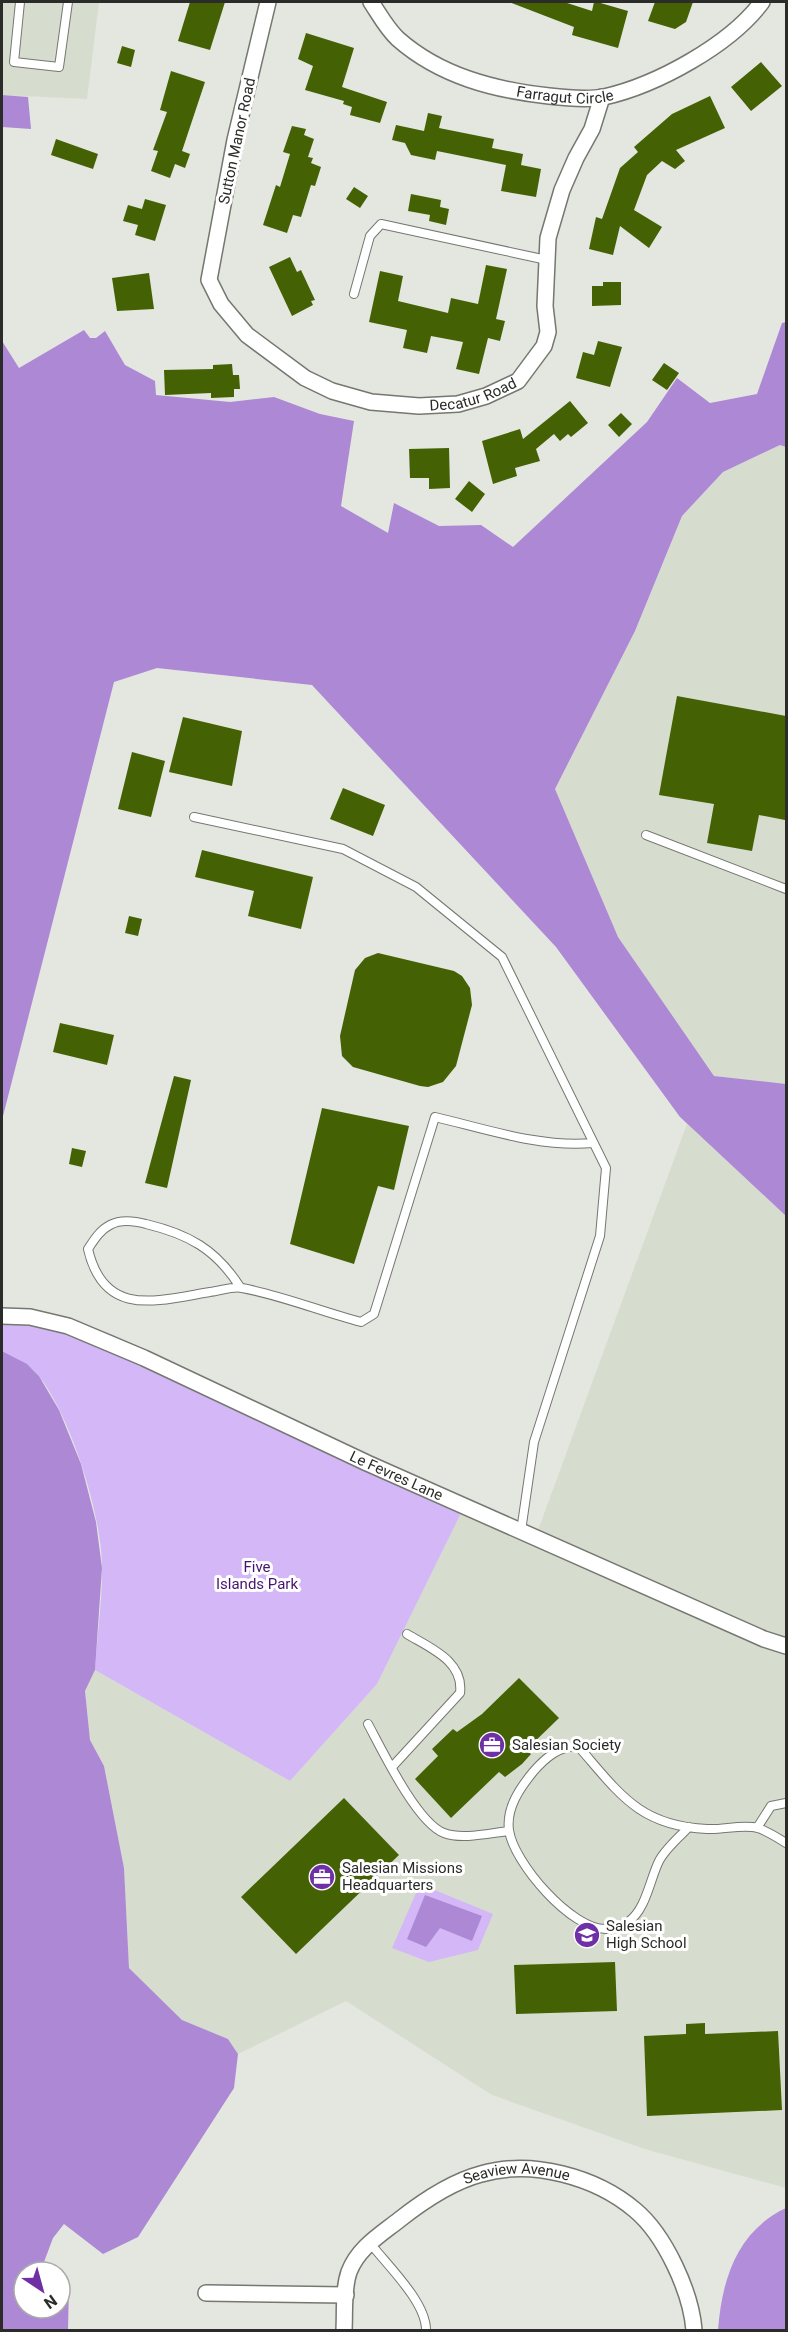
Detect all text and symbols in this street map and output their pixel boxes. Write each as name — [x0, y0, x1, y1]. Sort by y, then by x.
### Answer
street label: Sutton Manor Road — [215, 76, 259, 206]
street label: Farragut Circle — [515, 83, 615, 108]
street label: Decatur Road — [429, 374, 519, 414]
street label: Le Fevres Lane — [347, 1447, 446, 1504]
park label: Five Islands Park — [216, 1558, 298, 1593]
office icon: Salesian Society — [477, 1730, 507, 1760]
place label: Salesian Society — [512, 1736, 621, 1754]
place label: Salesian Missions Headquarters — [342, 1859, 463, 1894]
office icon: Salesian Missions Headquarters — [307, 1862, 337, 1892]
place label: Salesian High School — [606, 1917, 687, 1952]
school or university icon: Salesian High School — [572, 1920, 602, 1950]
street label: Seaview Avenue — [461, 2160, 572, 2188]
north arrow — [12, 2260, 72, 2320]
text: N — [40, 2291, 61, 2313]

